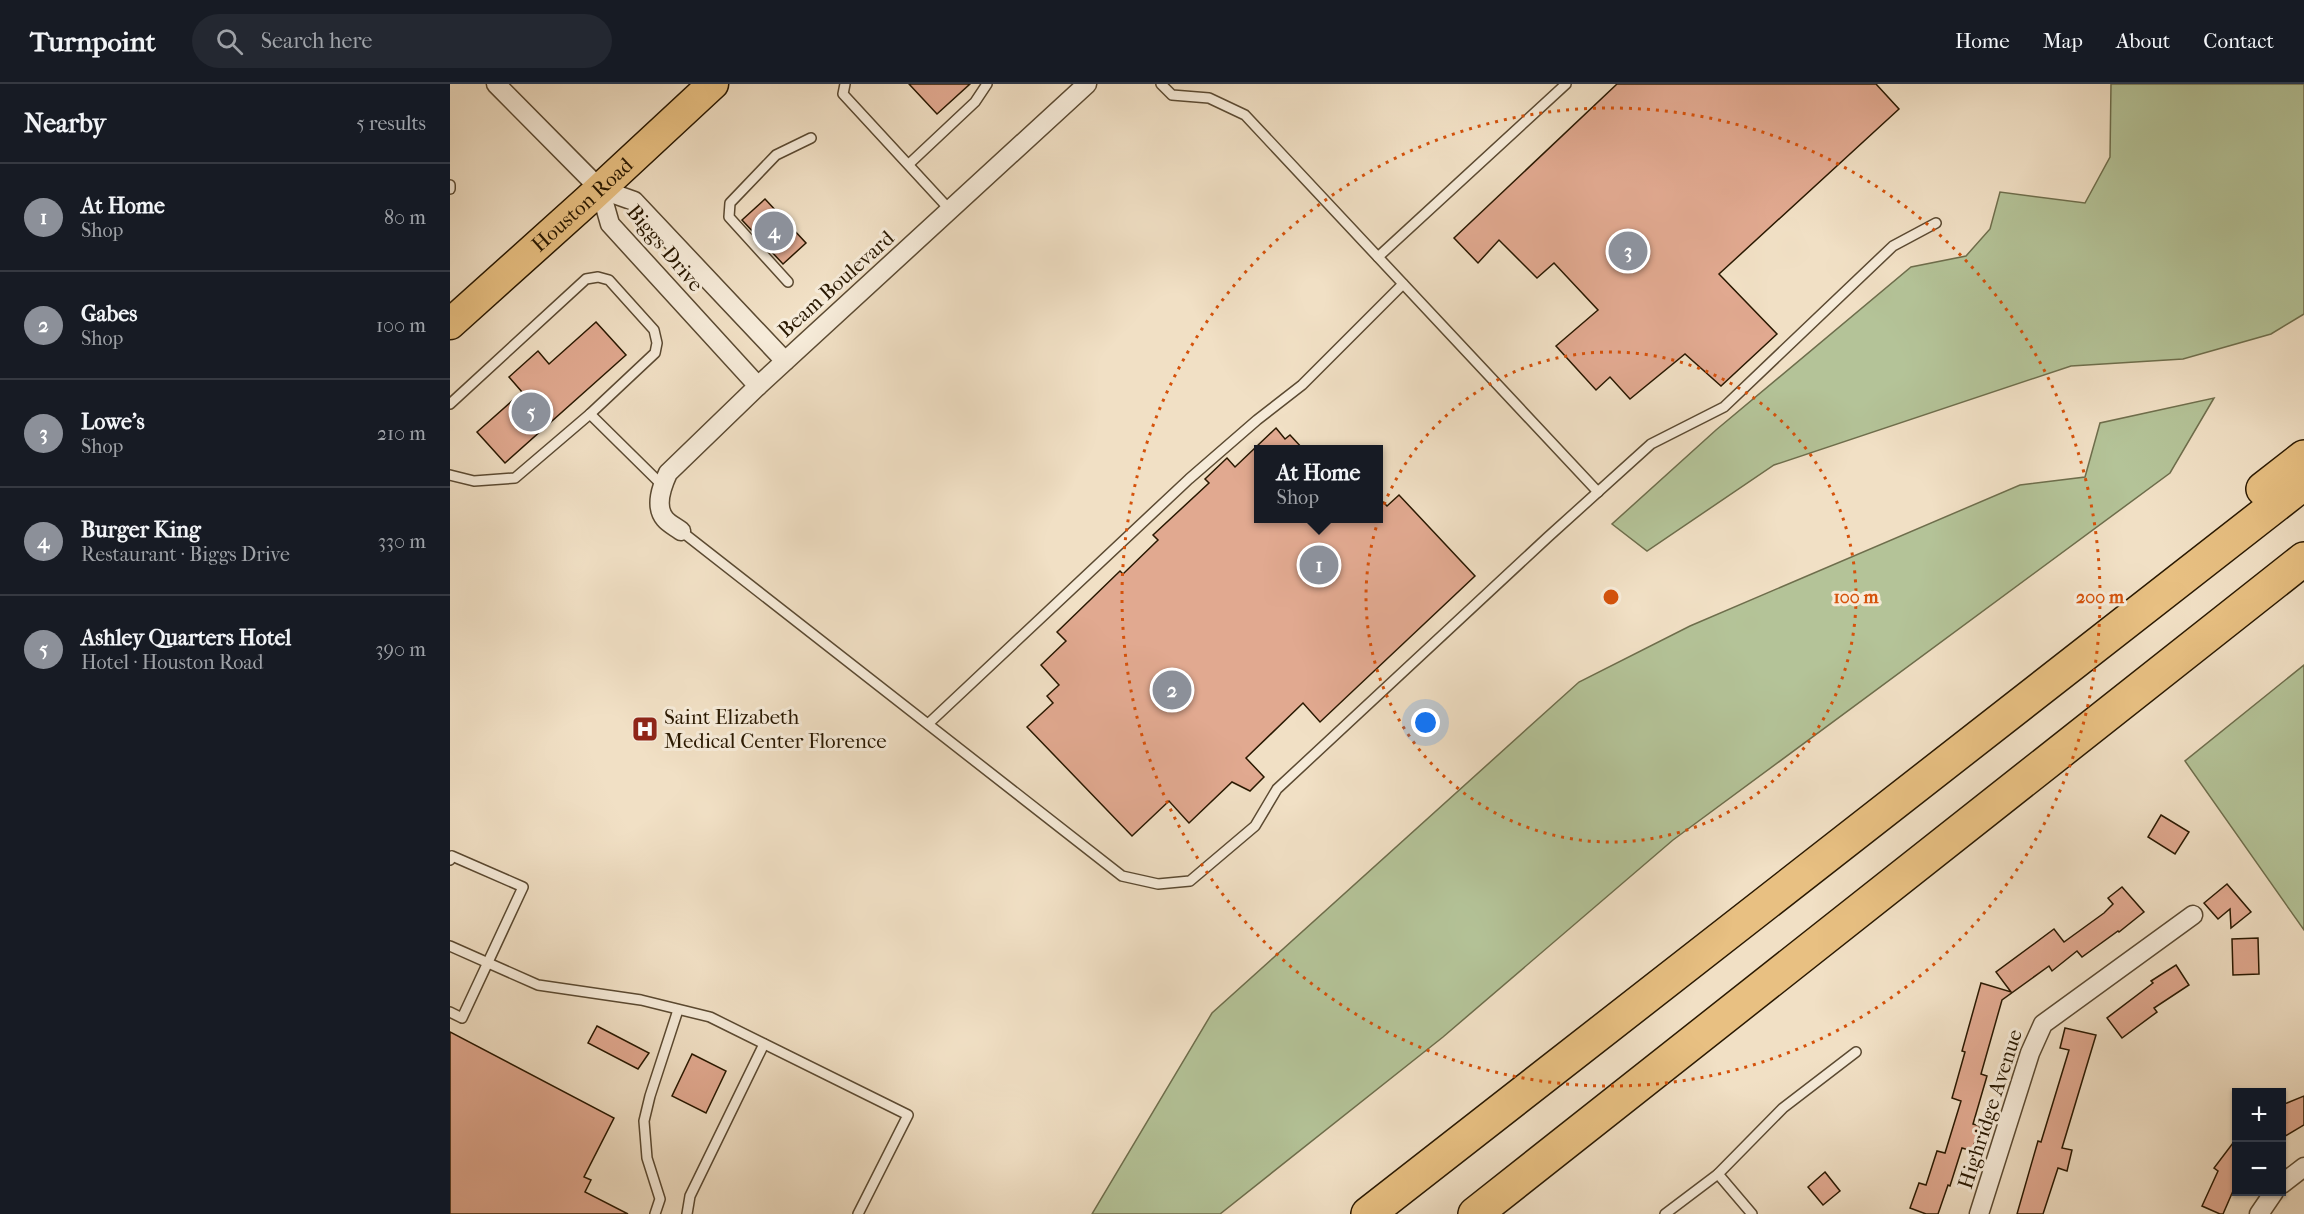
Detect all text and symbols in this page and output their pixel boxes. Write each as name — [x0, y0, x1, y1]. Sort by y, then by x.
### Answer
search box — [192, 14, 612, 68]
text: Turnpoint — [30, 25, 156, 58]
icon: search — [213, 25, 246, 58]
text: Search here — [261, 28, 372, 54]
text: Home — [1955, 29, 2010, 53]
text: Map — [2043, 29, 2083, 53]
text: About — [2116, 29, 2170, 53]
text: Contact — [2203, 29, 2274, 53]
text: Nearby — [24, 108, 106, 139]
text: 5 results — [356, 112, 426, 135]
street label: Houston Road — [527, 152, 638, 257]
text: At Home — [81, 193, 165, 219]
street label: Biggs Drive — [622, 200, 708, 296]
text: 1 — [40, 206, 47, 229]
text: 80 m — [384, 206, 426, 229]
pin: 4 — [754, 208, 794, 254]
text: Shop — [81, 219, 123, 242]
street label: Beam Boulevard — [773, 225, 899, 342]
pin: 3 — [1608, 228, 1648, 274]
text: Gabes — [81, 301, 137, 327]
text: 2 — [38, 314, 49, 337]
text: 100 m — [376, 314, 426, 337]
text: Shop — [81, 327, 123, 350]
pin: 5 — [512, 390, 550, 434]
text: Lowe's — [81, 409, 145, 435]
text: 3 — [39, 422, 48, 445]
text: 210 m — [377, 422, 426, 445]
text: Shop — [81, 435, 123, 458]
popup — [1254, 445, 1383, 523]
text: At Home — [1277, 460, 1360, 486]
text: Shop — [1277, 486, 1319, 509]
text: Burger King — [81, 517, 201, 543]
text: 4 — [38, 530, 49, 553]
text: 330 m — [378, 530, 426, 553]
pin: 1 — [1300, 542, 1338, 588]
text: Restaurant · Biggs Drive — [81, 543, 290, 566]
centre of rings — [1601, 587, 1621, 607]
text: 100 m — [1833, 587, 1880, 608]
text: 200 m — [2076, 587, 2125, 608]
text: Ashley Quarters Hotel — [81, 625, 291, 651]
text: 5 — [39, 638, 48, 661]
text: 390 m — [375, 638, 426, 661]
text: Hotel · Houston Road — [81, 651, 264, 674]
pin: 2 — [1152, 668, 1192, 712]
place label: Saint Elizabeth Medical Center Florence — [664, 705, 887, 753]
your location — [1411, 708, 1440, 737]
hospital icon: Saint Elizabeth Medical Center Florence — [630, 714, 660, 744]
street label: Highridge Avenue — [1953, 1026, 2027, 1192]
map controls — [2232, 1088, 2286, 1196]
button: + — [2232, 1088, 2286, 1142]
button: − — [2232, 1142, 2286, 1196]

